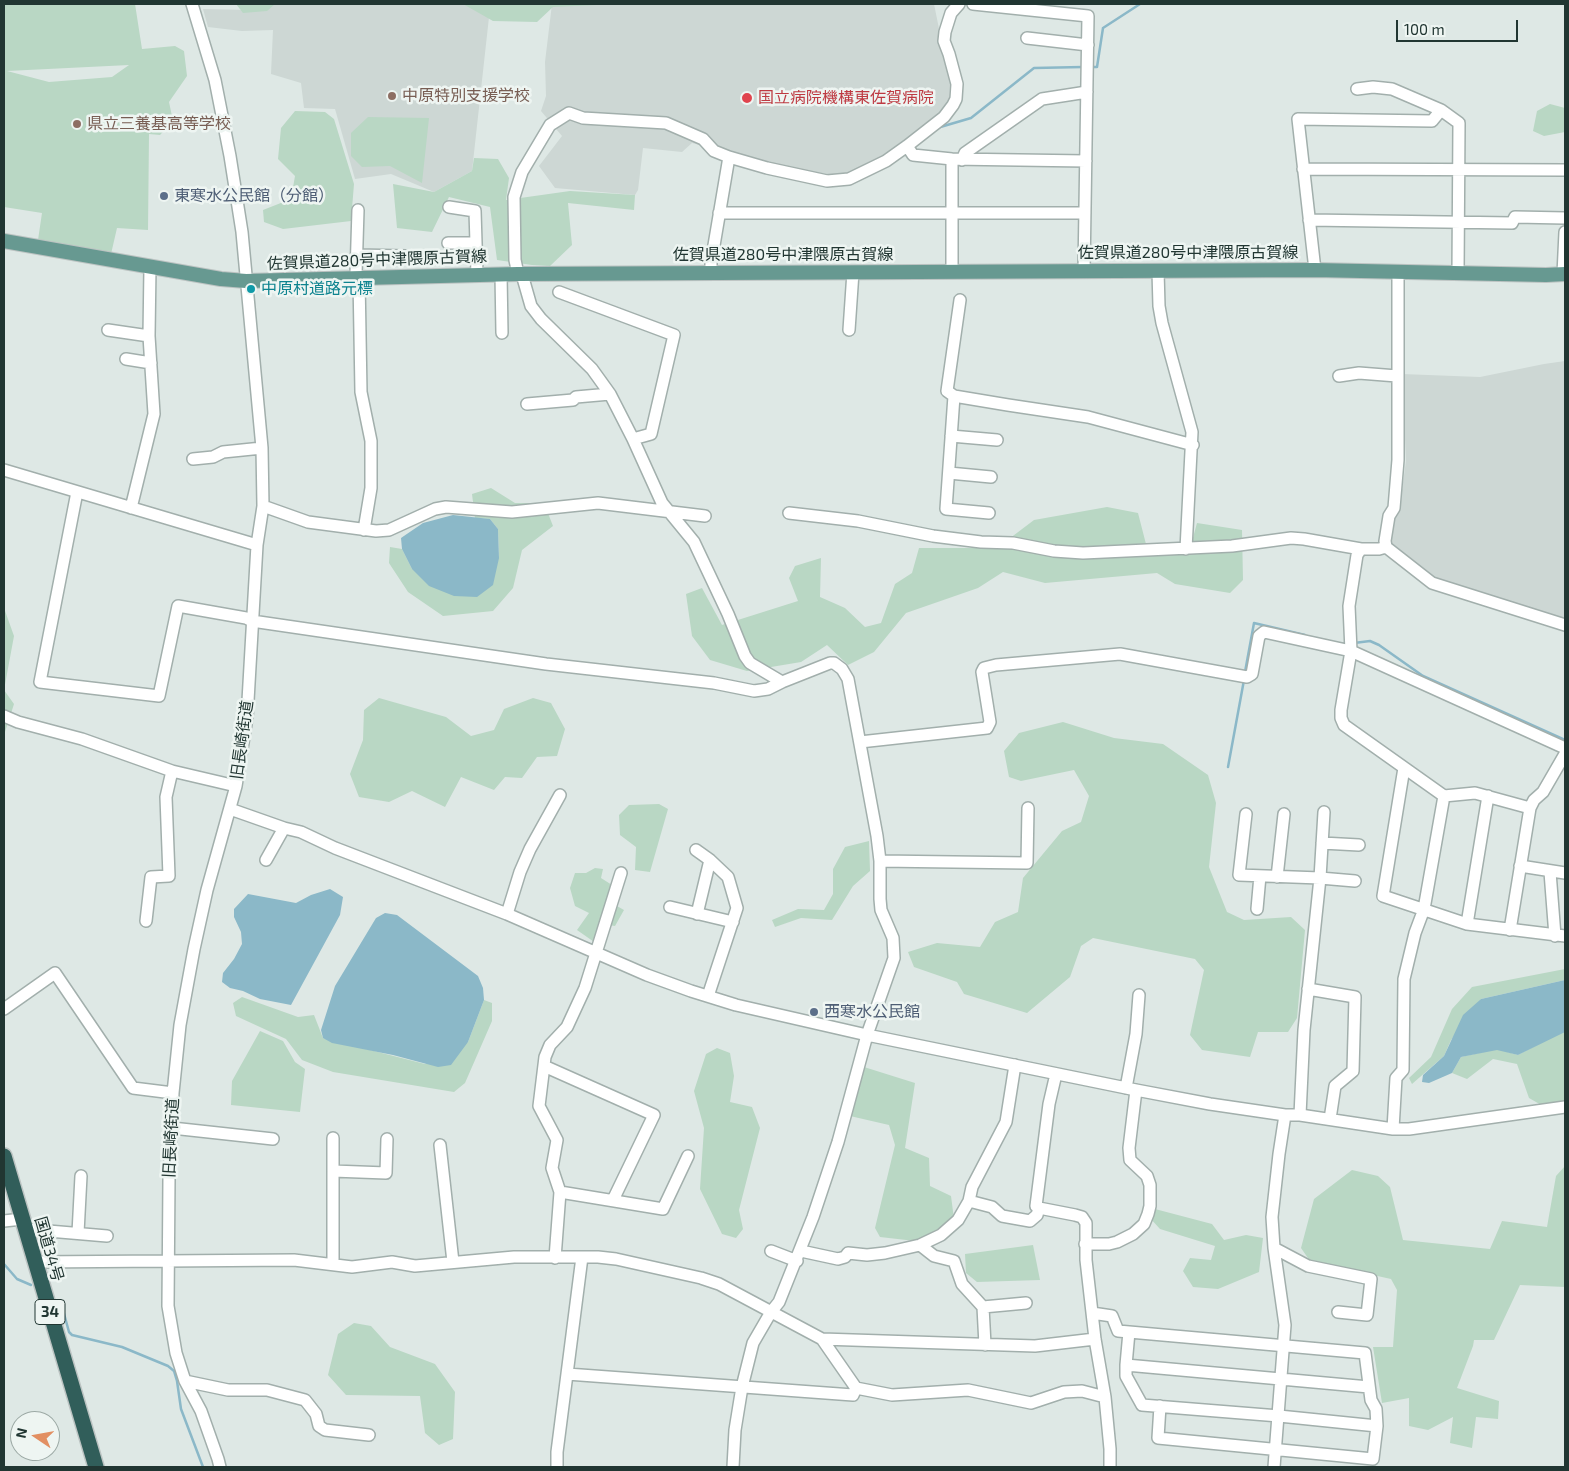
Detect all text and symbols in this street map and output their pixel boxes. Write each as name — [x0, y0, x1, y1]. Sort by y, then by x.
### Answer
scale bar — [1399, 10, 1522, 42]
text: 100 m — [1404, 20, 1445, 38]
place label: 中原特別支援学校 — [402, 86, 530, 106]
place label: 国立病院機構東佐賀病院 — [758, 88, 934, 108]
marker: 中原特別支援学校 — [386, 90, 398, 102]
marker: 国立病院機構東佐賀病院 — [740, 91, 754, 105]
place label: 県立三養基高等学校 — [87, 114, 231, 134]
marker: 県立三養基高等学校 — [71, 118, 83, 130]
place label: 東寒水公民館（分館） — [174, 186, 334, 206]
marker: 東寒水公民館（分館） — [158, 190, 170, 202]
street label: 佐賀県道280号中津隈原古賀線 — [1078, 243, 1298, 263]
street label: 佐賀県道280号中津隈原古賀線 — [673, 245, 893, 265]
street label: 佐賀県道280号中津隈原古賀線 — [267, 247, 487, 273]
place label: 中原村道路元標 — [261, 279, 373, 299]
marker: 中原村道路元標 — [245, 283, 257, 295]
street label: 旧長崎街道 — [227, 699, 257, 781]
place label: 西寒水公民館 — [824, 1002, 920, 1022]
marker: 西寒水公民館 — [808, 1006, 820, 1018]
street label: 旧長崎街道 — [159, 1098, 183, 1178]
street label: 国道34号 — [31, 1214, 67, 1284]
road number: 34 — [35, 1300, 65, 1324]
north arrow — [10, 1411, 60, 1461]
text: N — [11, 1426, 30, 1440]

